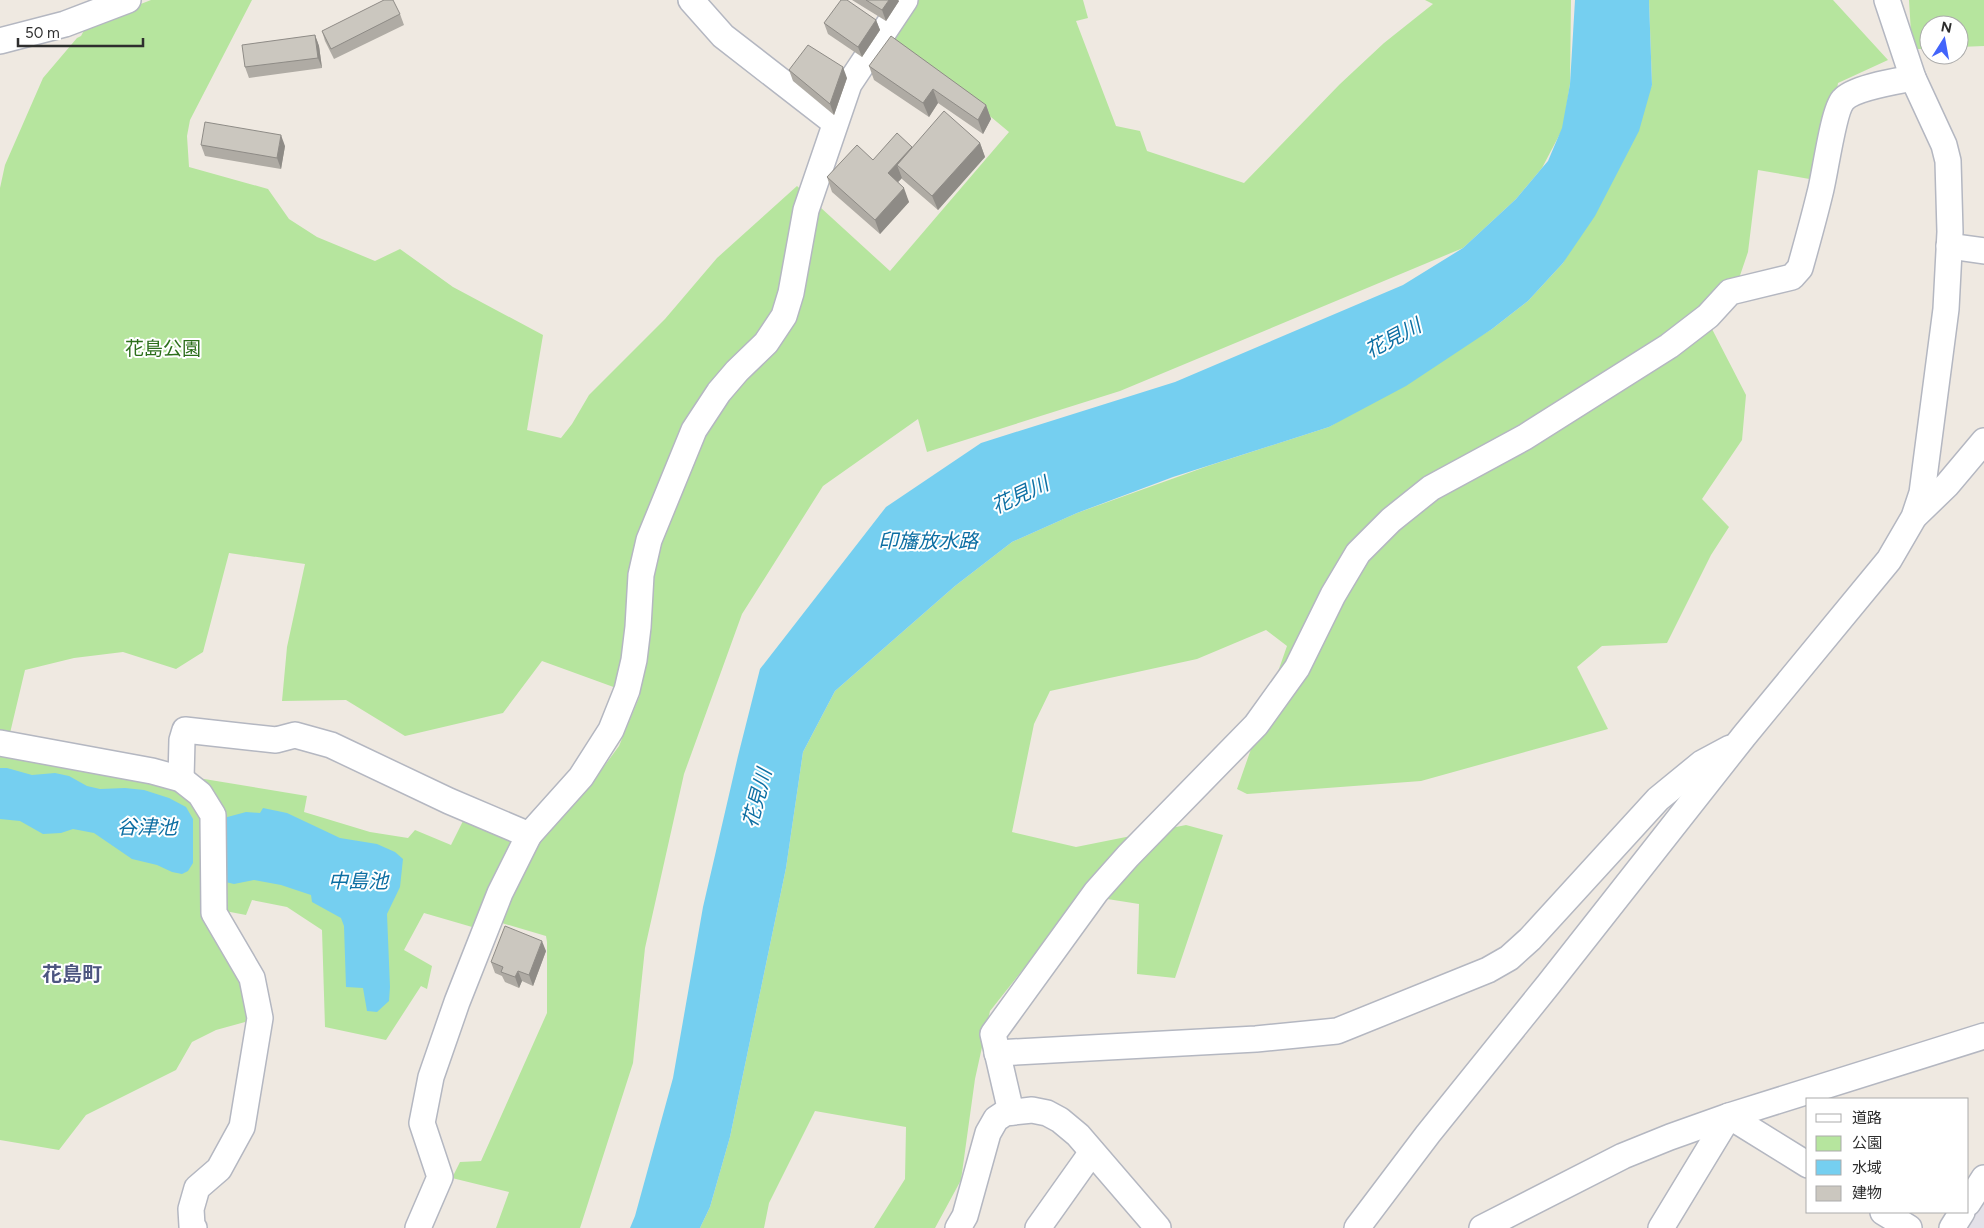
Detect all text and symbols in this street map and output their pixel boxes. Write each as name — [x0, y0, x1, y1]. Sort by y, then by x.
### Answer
scale bar — [18, 15, 142, 47]
north arrow — [1919, 15, 1969, 65]
text: N — [1939, 18, 1953, 37]
text: 50 m — [25, 24, 60, 42]
water label: 花見川 — [1361, 312, 1427, 363]
park label: 花島公園 — [125, 337, 201, 360]
water label: 花見川 — [988, 471, 1054, 519]
water label: 印旛放水路 — [878, 529, 980, 553]
water label: 花見川 — [738, 764, 777, 830]
water label: 谷津池 — [117, 815, 179, 839]
water label: 中島池 — [328, 869, 390, 893]
district label: 花島町 — [42, 962, 102, 986]
legend — [1806, 1098, 1969, 1213]
text: 道路 — [1852, 1109, 1882, 1127]
text: 公園 — [1852, 1134, 1882, 1152]
text: 水域 — [1852, 1159, 1882, 1177]
text: 建物 — [1852, 1184, 1882, 1202]

